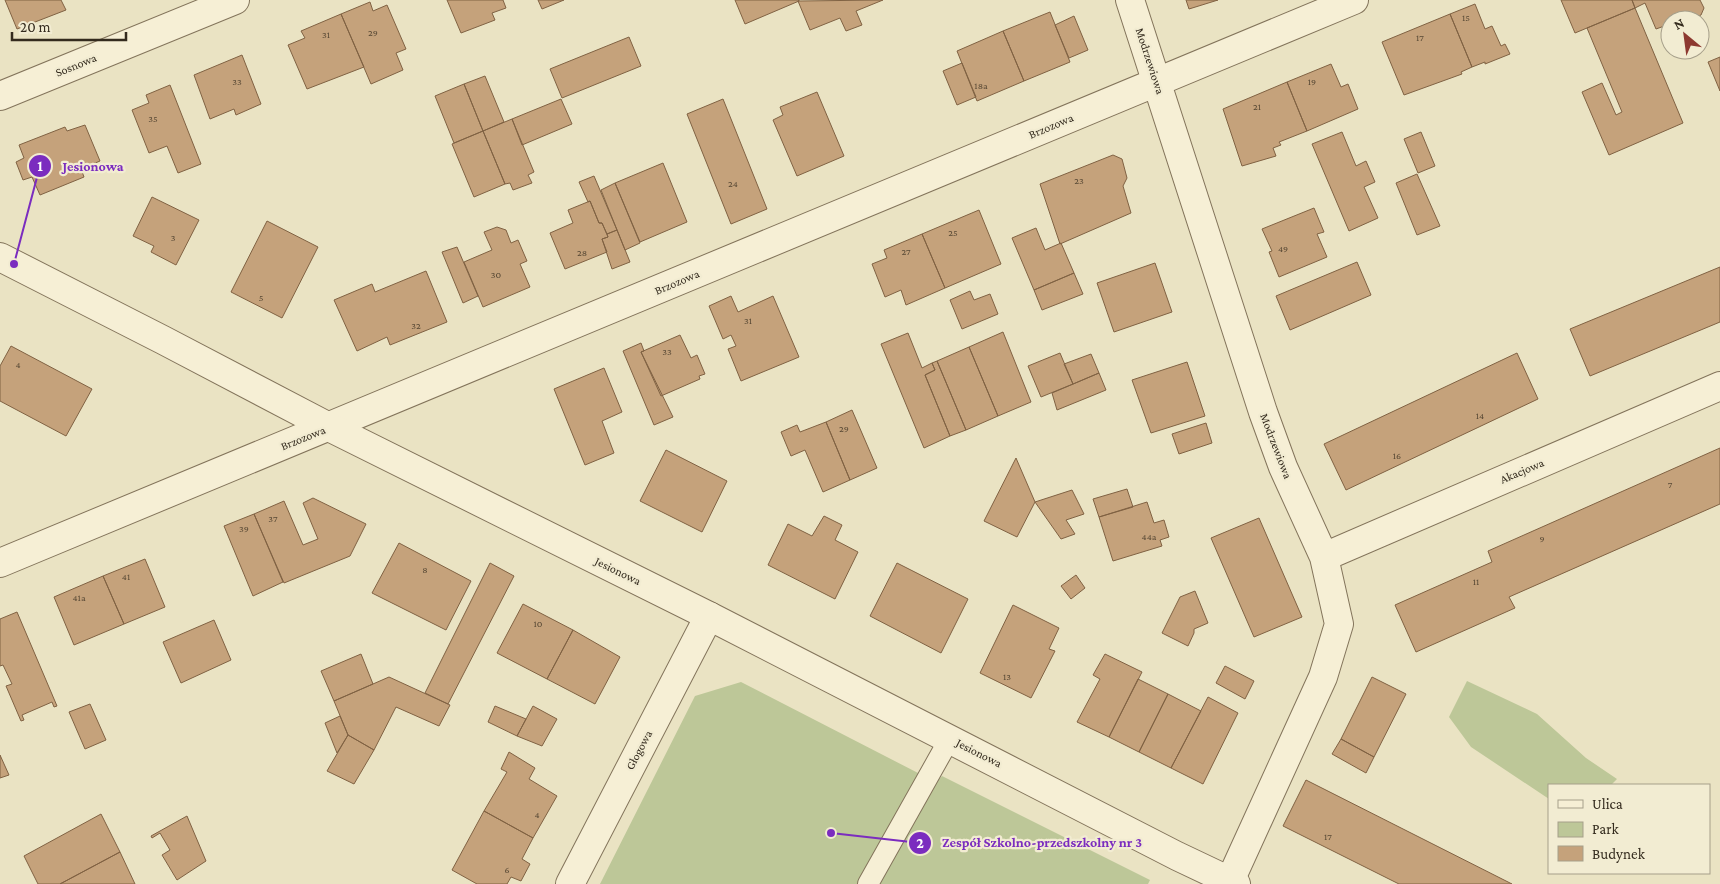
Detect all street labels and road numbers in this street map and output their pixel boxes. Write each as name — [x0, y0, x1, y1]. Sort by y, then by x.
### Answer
street label: Modrzewiowa — [1133, 26, 1167, 96]
street label: Sosnowa — [53, 50, 99, 80]
street label: Brzozowa — [1027, 110, 1076, 142]
street label: Brzozowa — [653, 266, 702, 298]
street label: Modrzewiowa — [1257, 411, 1295, 481]
street label: Brzozowa — [279, 423, 328, 453]
street label: Akacjowa — [1498, 455, 1546, 486]
street label: Jesionowa — [592, 553, 644, 588]
street label: Głogowa — [623, 727, 655, 772]
street label: Jesionowa — [953, 735, 1005, 771]

